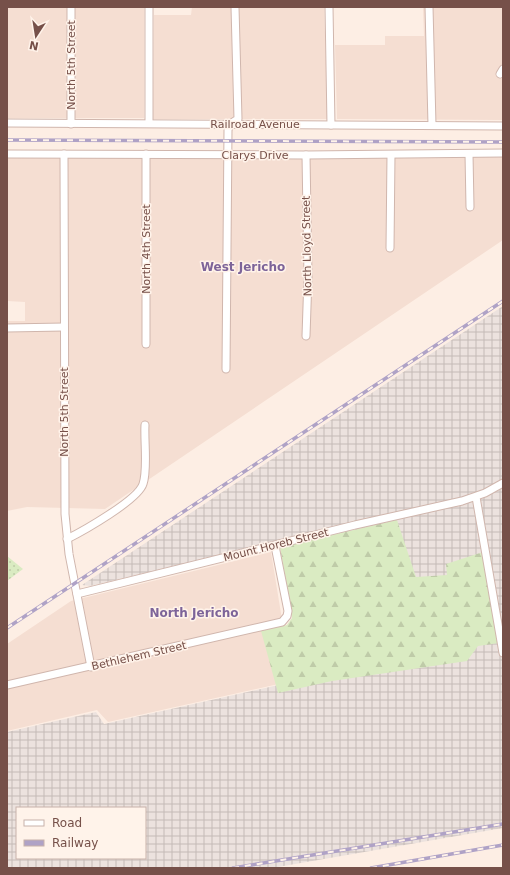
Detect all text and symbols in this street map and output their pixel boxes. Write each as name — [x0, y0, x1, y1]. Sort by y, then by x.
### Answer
north arrow — [16, 16, 56, 56]
street label: North 5th Street — [65, 20, 78, 110]
text: N — [28, 38, 40, 53]
street label: Railroad Avenue — [210, 118, 300, 131]
street label: Clarys Drive — [221, 149, 289, 162]
street label: North Lloyd Street — [300, 195, 314, 296]
street label: North 4th Street — [140, 204, 153, 294]
district label: West Jericho — [201, 260, 285, 274]
street label: North 5th Street — [58, 367, 71, 457]
street label: Mount Horeb Street — [222, 525, 331, 564]
district label: North Jericho — [149, 606, 239, 620]
street label: Bethlehem Street — [90, 639, 188, 673]
legend — [16, 807, 146, 859]
text: Road — [52, 816, 82, 830]
text: Railway — [52, 836, 98, 850]

